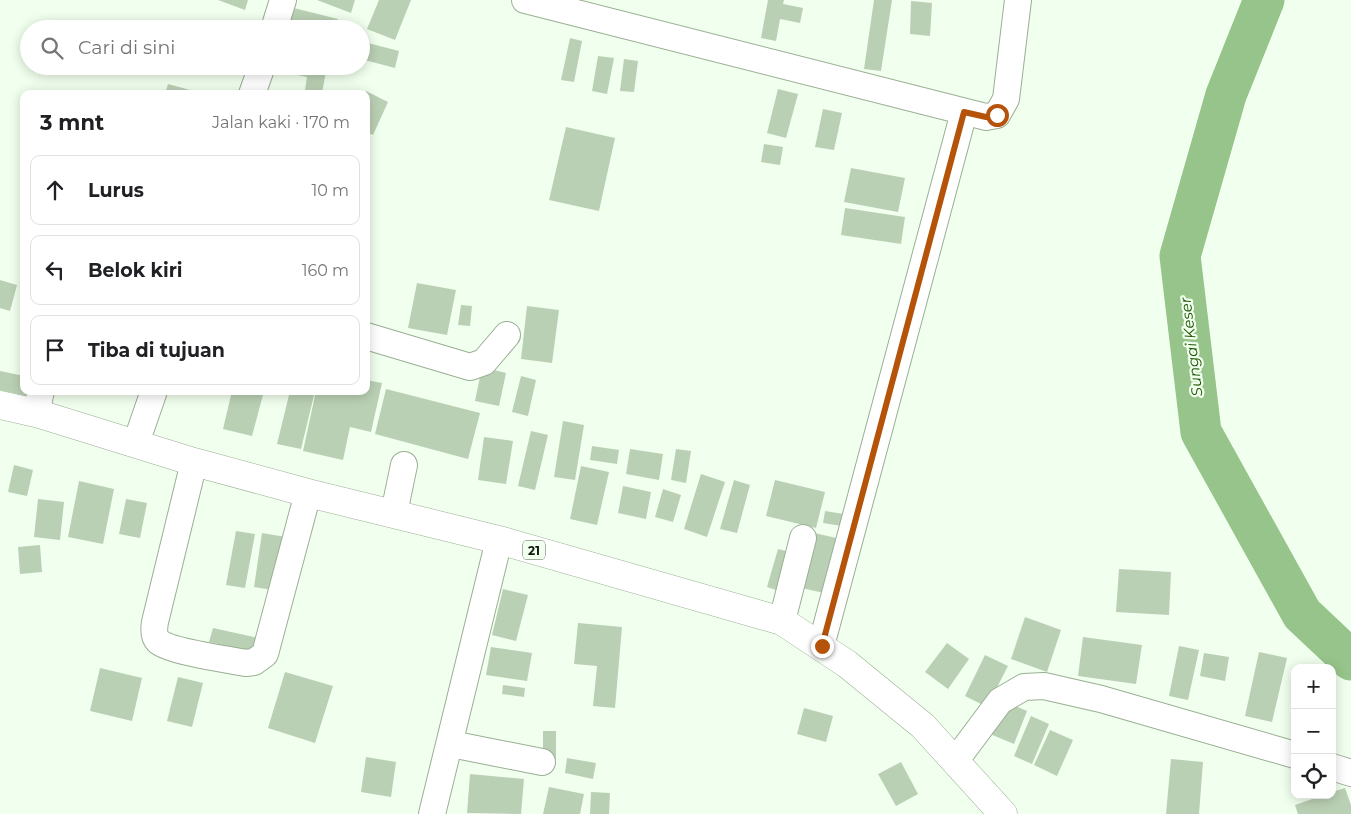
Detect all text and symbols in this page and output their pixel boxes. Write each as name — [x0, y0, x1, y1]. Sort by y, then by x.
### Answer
search box — [20, 20, 370, 75]
icon: search — [38, 34, 66, 62]
text: Cari di sini — [78, 36, 175, 59]
route start — [986, 104, 1009, 127]
text: 3 mnt — [40, 110, 104, 135]
text: Jalan kaki · 170 m — [212, 113, 350, 132]
icon: ahead — [41, 176, 69, 204]
text: Lurus — [88, 179, 144, 202]
text: 10 m — [311, 181, 349, 200]
icon: left — [41, 256, 69, 284]
text: Belok kiri — [88, 259, 183, 282]
text: 160 m — [302, 261, 349, 280]
water label: Sungai Keser — [1175, 295, 1206, 398]
icon: arrive — [41, 336, 69, 364]
text: Tiba di tujuan — [88, 339, 225, 362]
road number: 21 — [523, 540, 545, 560]
route end — [811, 635, 834, 658]
map controls — [1291, 664, 1336, 799]
button: + — [1291, 664, 1336, 709]
button: − — [1291, 709, 1336, 754]
button: locate — [1291, 754, 1336, 799]

